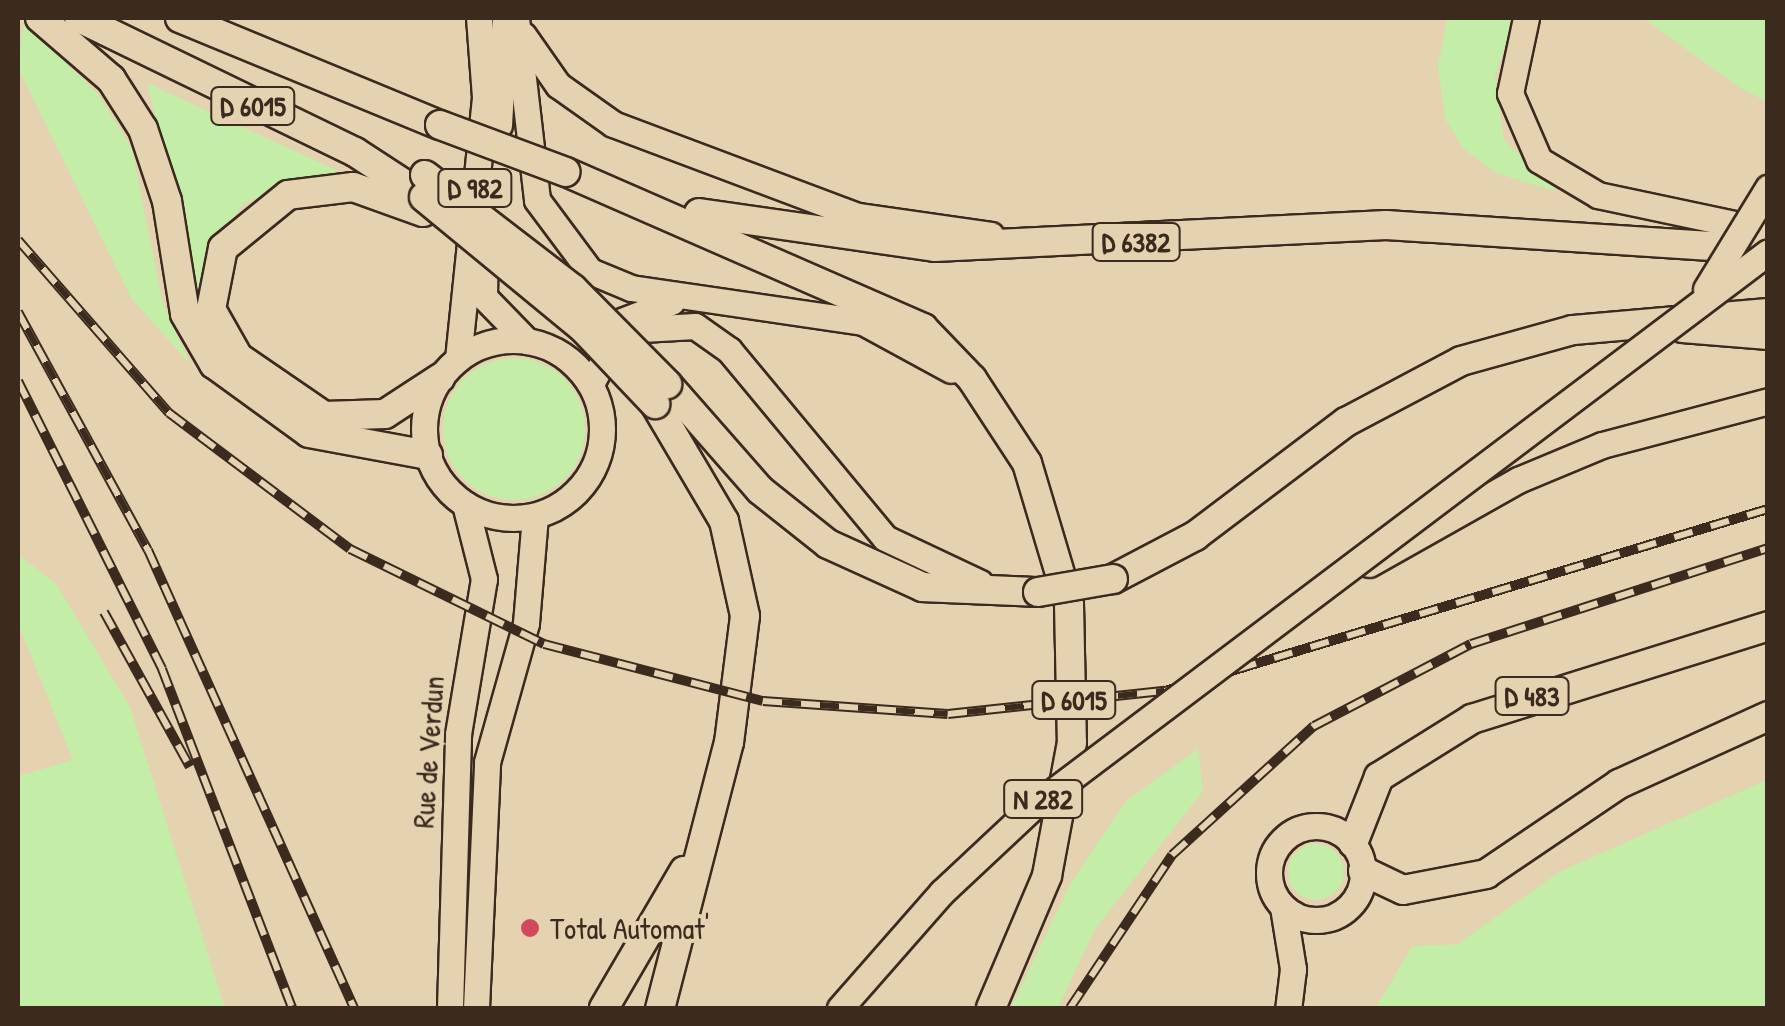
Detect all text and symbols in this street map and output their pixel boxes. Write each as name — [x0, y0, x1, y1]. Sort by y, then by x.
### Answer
road number: D 6015 — [208, 83, 298, 129]
road number: D 982 — [435, 165, 515, 211]
road number: D 6382 — [1091, 219, 1181, 265]
road number: D 483 — [1494, 673, 1570, 719]
street label: Rue de Verdun — [405, 675, 451, 829]
road number: D 6015 — [1029, 677, 1119, 723]
road number: N 282 — [1003, 776, 1083, 822]
place label: Total Automat' — [550, 910, 710, 946]
marker: Total Automat' — [519, 917, 541, 939]

